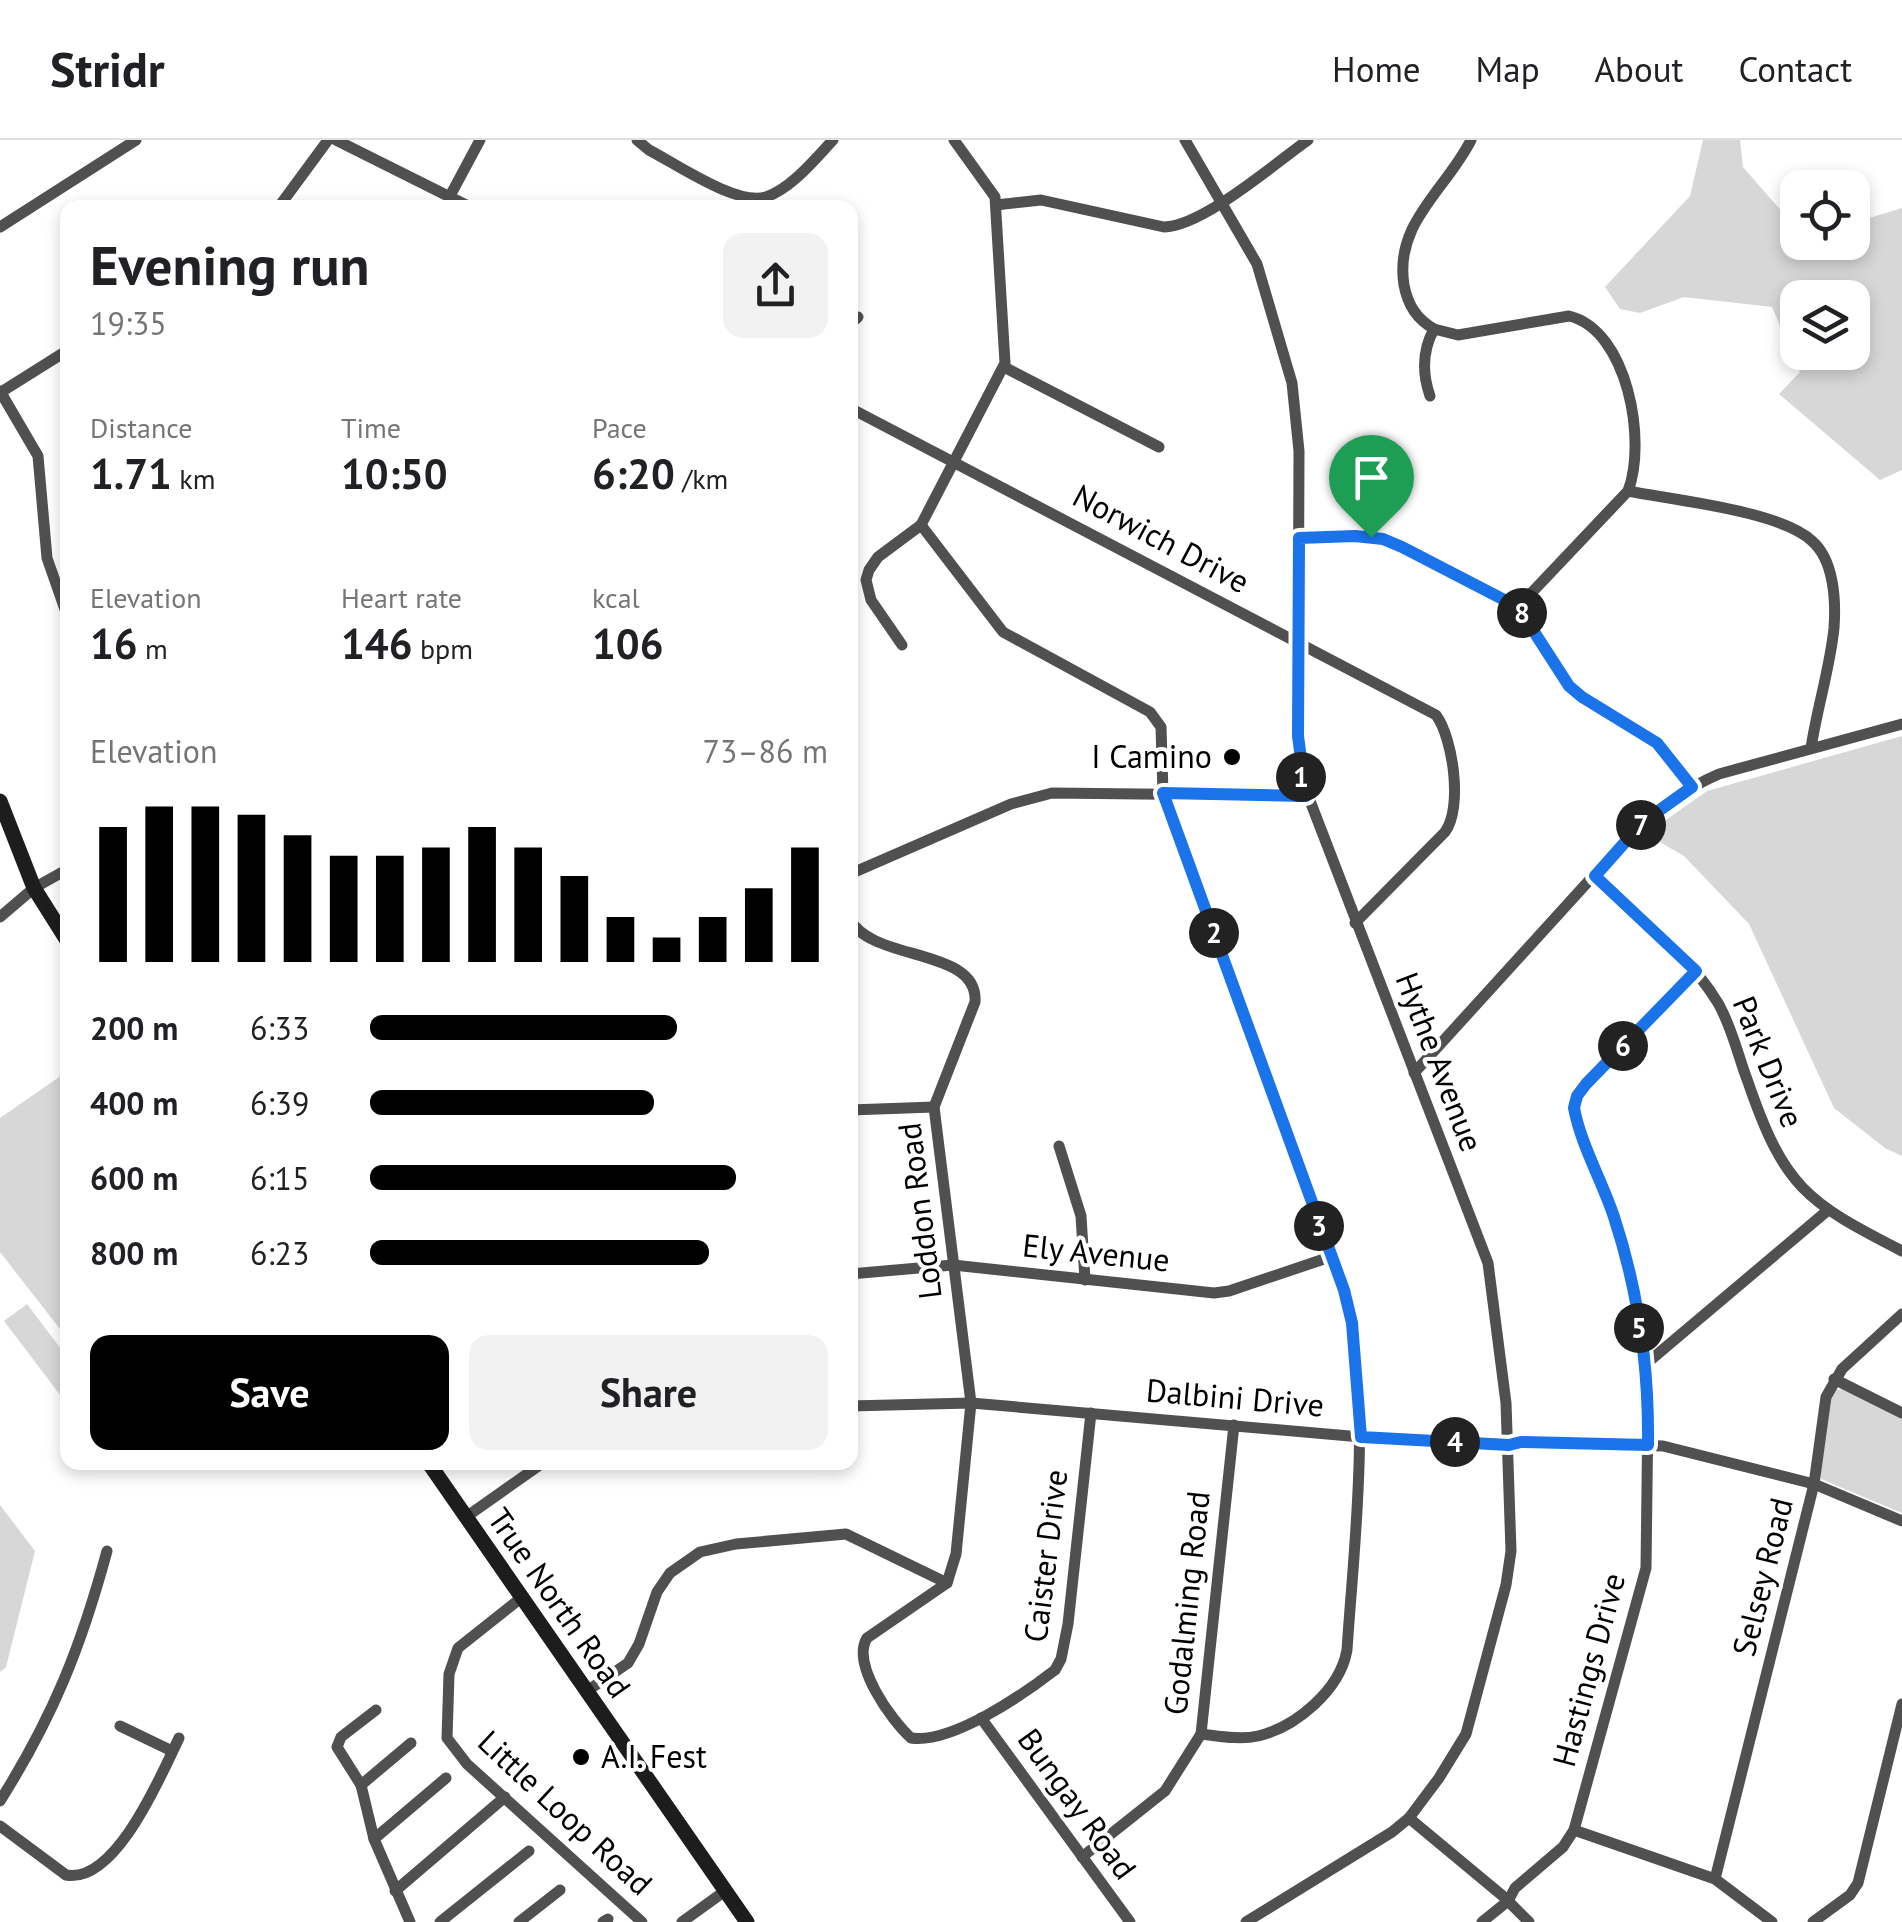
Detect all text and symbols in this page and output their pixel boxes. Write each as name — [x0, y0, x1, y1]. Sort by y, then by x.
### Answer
text: Stridr — [50, 38, 165, 100]
text: Home — [1332, 46, 1421, 92]
text: Map — [1476, 46, 1540, 92]
text: About — [1595, 46, 1683, 92]
text: Contact — [1738, 46, 1852, 92]
map controls — [1780, 170, 1870, 370]
button: locate — [1780, 170, 1870, 260]
text: Evening run — [90, 229, 370, 300]
button: share — [723, 233, 828, 338]
button: layers — [1780, 280, 1870, 370]
text: 19:35 — [90, 302, 167, 344]
text: Distance — [90, 409, 193, 446]
text: Time — [341, 409, 401, 446]
text: Pace — [592, 409, 647, 446]
pin — [1329, 435, 1414, 538]
text: 1.71 — [90, 446, 172, 501]
text: 10:50 — [341, 446, 448, 501]
text: 6:20 — [592, 446, 675, 501]
icon: arrive — [1344, 450, 1399, 505]
text: km — [172, 460, 215, 497]
text: /km — [675, 460, 728, 497]
street label: Norwich Drive — [1066, 474, 1257, 602]
text: Elevation — [90, 579, 202, 616]
text: Heart rate — [341, 579, 462, 616]
text: kcal — [592, 579, 640, 616]
pin: 8 — [1497, 588, 1547, 638]
text: 8 — [1514, 594, 1530, 631]
text: 16 — [90, 616, 138, 671]
text: 146 — [341, 616, 412, 671]
text: 106 — [592, 616, 663, 671]
text: m — [138, 630, 168, 667]
text: bpm — [412, 630, 473, 667]
text: Elevation — [90, 730, 217, 772]
text: 73–86 m — [703, 730, 828, 772]
place label: I Camino — [1091, 735, 1212, 777]
marker: I Camino — [1221, 746, 1243, 768]
pin: 1 — [1276, 752, 1326, 802]
text: 1 — [1293, 758, 1309, 795]
pin: 7 — [1616, 800, 1666, 850]
text: 7 — [1633, 806, 1649, 843]
pin: 2 — [1189, 908, 1239, 958]
text: 2 — [1206, 914, 1222, 951]
street label: Hythe Avenue — [1387, 966, 1493, 1157]
street label: Park Drive — [1724, 990, 1814, 1134]
text: 200 m — [90, 1007, 178, 1049]
text: 6:33 — [250, 1007, 309, 1049]
pin: 6 — [1598, 1021, 1648, 1071]
text: 6 — [1615, 1027, 1631, 1064]
text: 400 m — [90, 1082, 178, 1124]
text: 6:39 — [250, 1082, 309, 1124]
street label: Loddon Road — [887, 1121, 951, 1302]
text: 600 m — [90, 1157, 178, 1199]
text: 6:15 — [250, 1157, 309, 1199]
pin: 3 — [1294, 1201, 1344, 1251]
text: 3 — [1311, 1207, 1327, 1244]
street label: Ely Avenue — [1020, 1223, 1172, 1281]
text: 800 m — [90, 1232, 178, 1274]
text: 6:23 — [250, 1232, 309, 1274]
pin: 5 — [1614, 1303, 1664, 1353]
text: 5 — [1631, 1309, 1647, 1346]
button: Save — [90, 1335, 449, 1450]
button: Share — [469, 1335, 828, 1450]
street label: Dalbini Drive — [1144, 1368, 1326, 1426]
pin: 4 — [1430, 1417, 1480, 1467]
text: 4 — [1447, 1423, 1463, 1460]
street label: Caister Drive — [1014, 1467, 1076, 1645]
street label: Godalming Road — [1153, 1489, 1219, 1717]
street label: Selsey Road — [1722, 1493, 1802, 1660]
street label: True North Road — [479, 1499, 641, 1706]
street label: Hastings Drive — [1542, 1568, 1634, 1771]
street label: Bungay Road — [1009, 1720, 1147, 1887]
street label: Little Loop Road — [470, 1721, 662, 1904]
place label: A.I. Fest — [601, 1735, 707, 1777]
marker: A.I. Fest — [570, 1746, 592, 1768]

